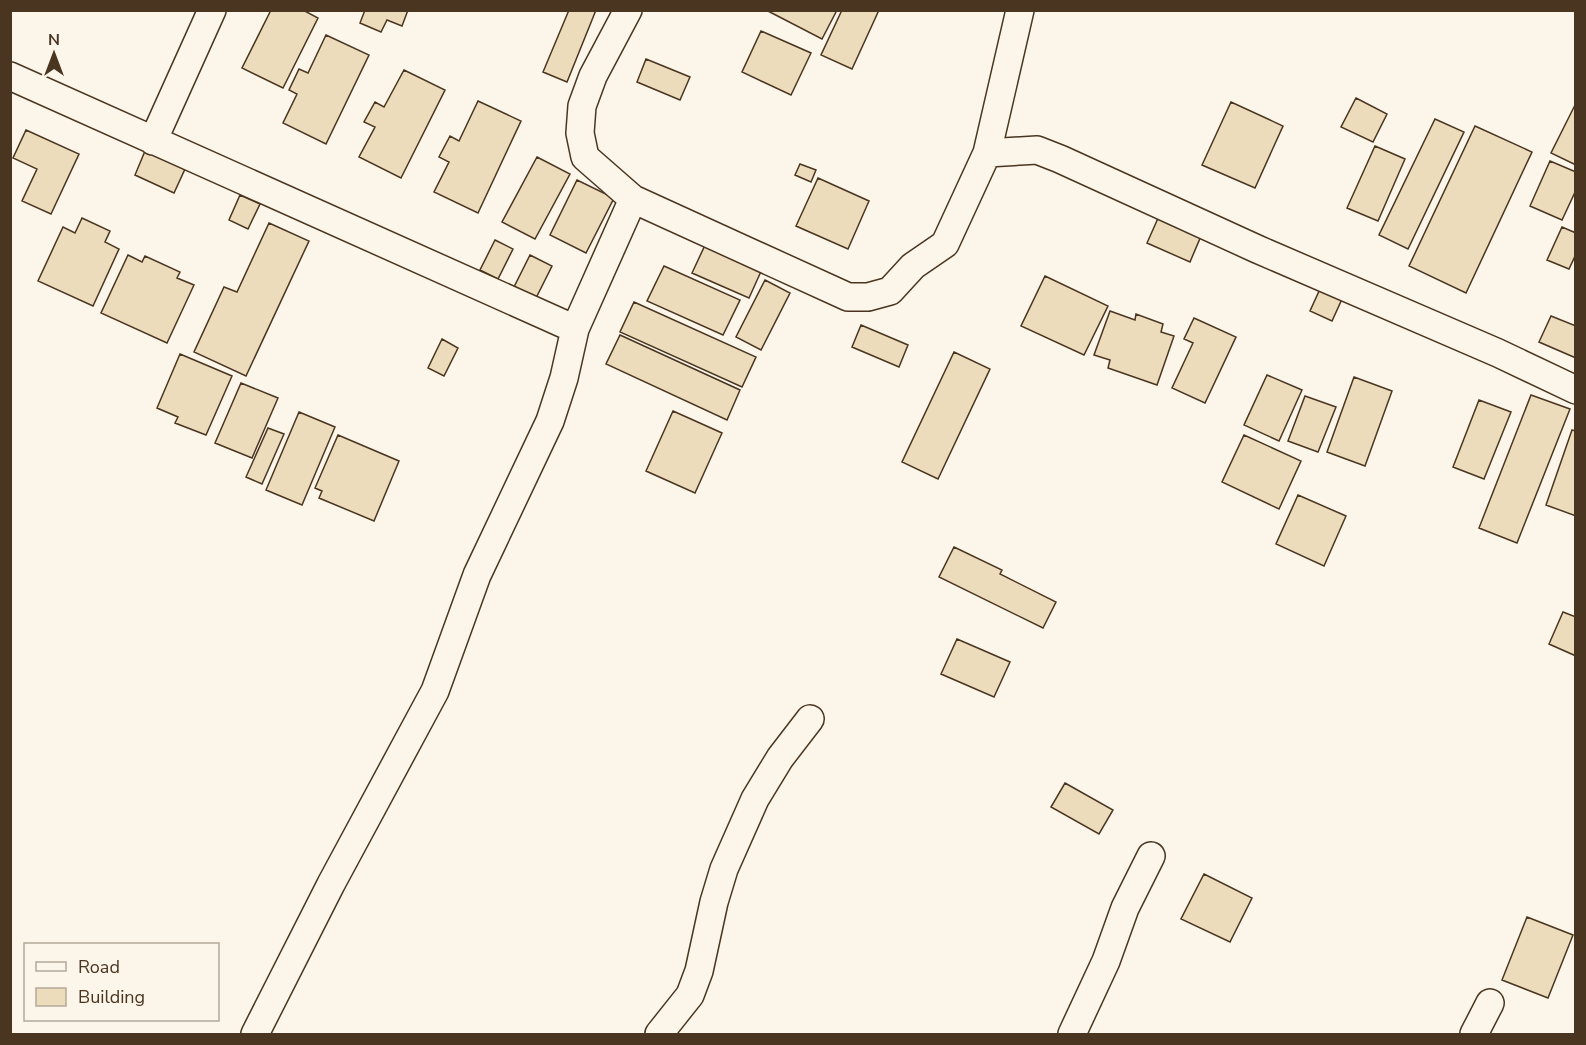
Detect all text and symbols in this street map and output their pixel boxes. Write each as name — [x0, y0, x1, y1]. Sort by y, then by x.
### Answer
north arrow — [24, 24, 84, 84]
text: N — [48, 29, 60, 51]
legend — [24, 943, 219, 1021]
text: Road — [78, 955, 120, 979]
text: Building — [78, 985, 145, 1009]

